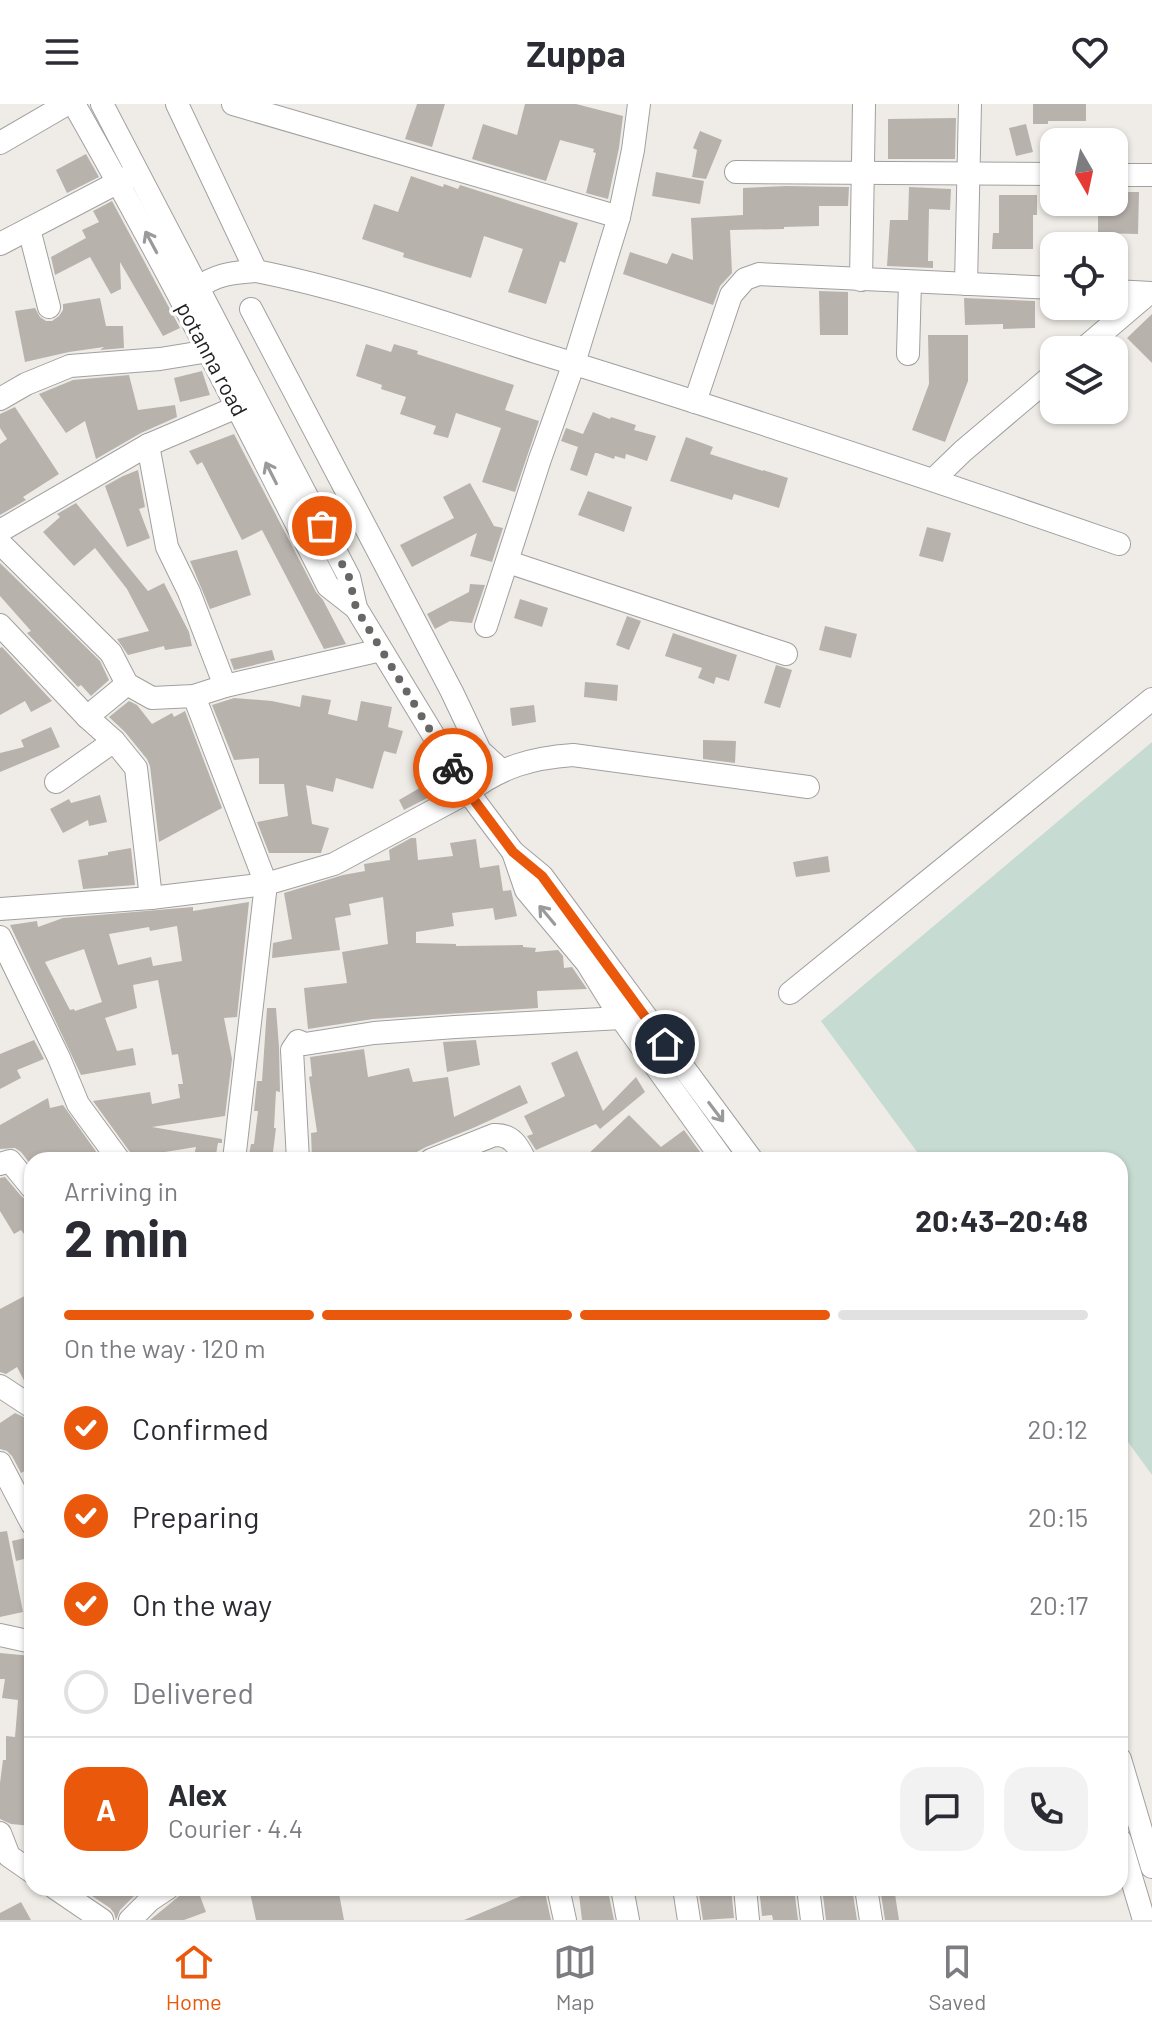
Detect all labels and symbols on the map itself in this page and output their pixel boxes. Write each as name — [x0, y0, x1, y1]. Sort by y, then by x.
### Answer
north arrow — [1040, 128, 1128, 216]
one-way arrow — [142, 231, 158, 255]
street label: potanna road — [172, 297, 254, 420]
one-way arrow — [263, 461, 278, 485]
pin — [288, 492, 356, 560]
courier — [413, 728, 493, 808]
one-way arrow — [538, 905, 556, 926]
pin — [631, 1010, 699, 1078]
one-way arrow — [707, 1100, 724, 1122]

